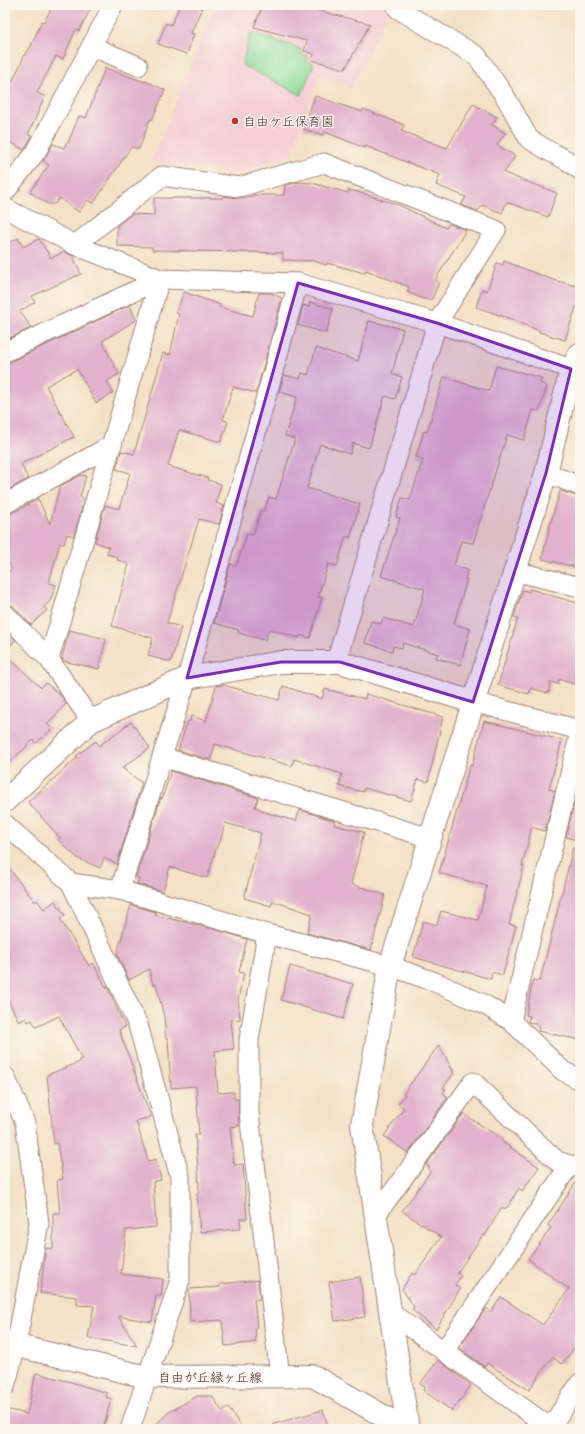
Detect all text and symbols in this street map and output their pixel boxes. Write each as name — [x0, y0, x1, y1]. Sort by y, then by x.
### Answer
place label: 自由ケ丘保育園 — [243, 114, 334, 129]
marker: 自由ケ丘保育園 — [230, 116, 240, 126]
street label: 自由が丘緑ヶ丘線 — [158, 1370, 263, 1385]

